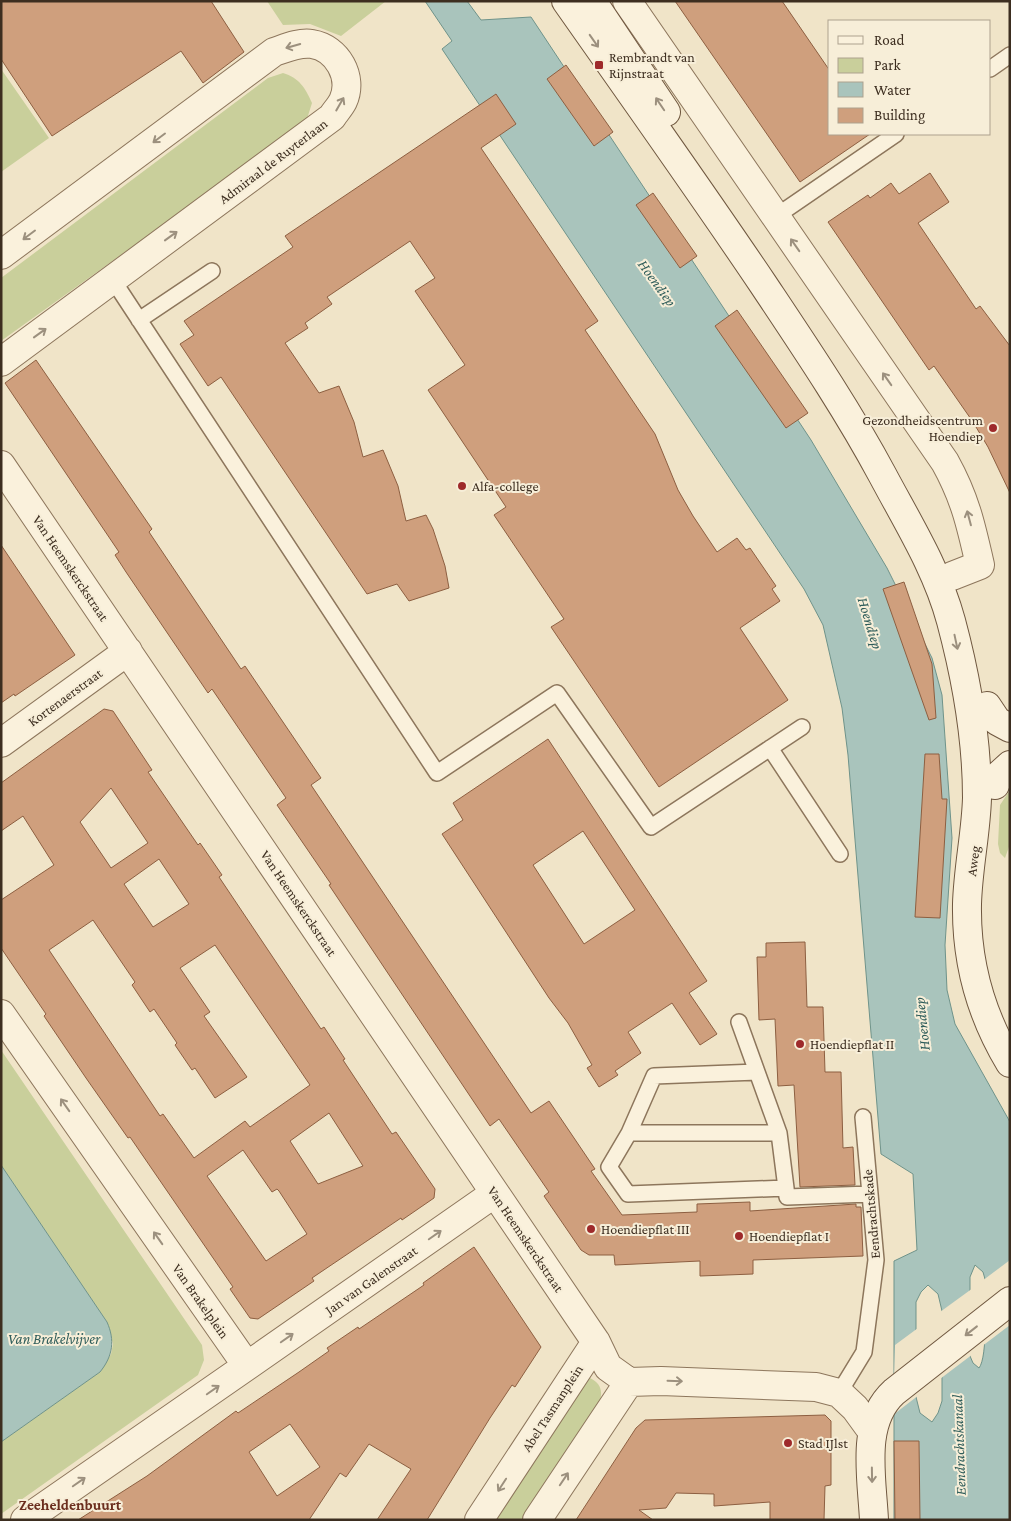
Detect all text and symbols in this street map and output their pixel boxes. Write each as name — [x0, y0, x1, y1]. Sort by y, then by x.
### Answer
legend — [828, 20, 991, 135]
text: Road — [874, 32, 905, 48]
one-way arrow — [589, 34, 599, 48]
one-way arrow — [285, 42, 301, 52]
place label: Rembrandt van Rijnstraat — [609, 49, 695, 82]
text: Park — [874, 57, 901, 73]
marker: Rembrandt van Rijnstraat — [593, 59, 605, 71]
text: Water — [874, 82, 911, 98]
one-way arrow — [655, 97, 665, 111]
one-way arrow — [335, 98, 345, 112]
text: Building — [874, 107, 925, 124]
street label: Admiraal de Ruyterlaan — [216, 115, 331, 207]
one-way arrow — [153, 132, 166, 143]
one-way arrow — [23, 229, 36, 240]
one-way arrow — [164, 231, 178, 241]
one-way arrow — [790, 238, 800, 252]
water label: Hoendiep — [634, 257, 679, 310]
one-way arrow — [33, 328, 47, 338]
one-way arrow — [882, 372, 892, 386]
place label: Gezondheidscentrum Hoendiep — [862, 412, 983, 444]
marker: Gezondheidscentrum Hoendiep — [987, 422, 999, 434]
place label: Alfa-college — [472, 478, 539, 494]
marker: Alfa-college — [456, 480, 468, 492]
one-way arrow — [964, 510, 974, 526]
street label: Van Heemskerckstraat — [30, 512, 113, 624]
water label: Hoendiep — [854, 595, 885, 651]
one-way arrow — [952, 634, 961, 650]
street label: Kortenaerstraat — [25, 664, 106, 729]
street label: Aweg — [963, 845, 983, 877]
street label: Van Heemskerckstraat — [258, 847, 341, 959]
water label: Hoendiep — [911, 996, 934, 1051]
place label: Hoendiepflat II — [810, 1036, 894, 1052]
marker: Hoendiepflat II — [794, 1038, 806, 1050]
one-way arrow — [60, 1098, 70, 1112]
street label: Eendrachtskade — [859, 1169, 883, 1259]
street label: Van Heemskerckstraat — [485, 1183, 568, 1295]
place label: Hoendiepflat III — [601, 1221, 689, 1237]
marker: Hoendiepflat III — [585, 1223, 597, 1235]
place label: Hoendiepflat I — [749, 1228, 829, 1244]
one-way arrow — [427, 1230, 441, 1240]
marker: Hoendiepflat I — [733, 1230, 745, 1242]
one-way arrow — [153, 1231, 163, 1245]
street label: Jan van Galenstraat — [320, 1242, 420, 1319]
street label: Van Brakelplein — [169, 1261, 233, 1342]
one-way arrow — [965, 1326, 978, 1337]
water label: Van Brakelvijver — [8, 1331, 101, 1348]
one-way arrow — [280, 1333, 294, 1343]
street label: Abel Tasmanplein — [518, 1361, 586, 1454]
one-way arrow — [667, 1377, 683, 1386]
one-way arrow — [206, 1385, 220, 1395]
water label: Eendrachtskanaal — [949, 1394, 969, 1496]
place label: Stad IJlst — [798, 1435, 848, 1451]
marker: Stad IJlst — [782, 1437, 794, 1449]
one-way arrow — [867, 1466, 877, 1482]
one-way arrow — [560, 1473, 570, 1487]
one-way arrow — [72, 1477, 86, 1487]
one-way arrow — [497, 1478, 507, 1492]
district label: Zeeheldenbuurt — [19, 1497, 122, 1513]

